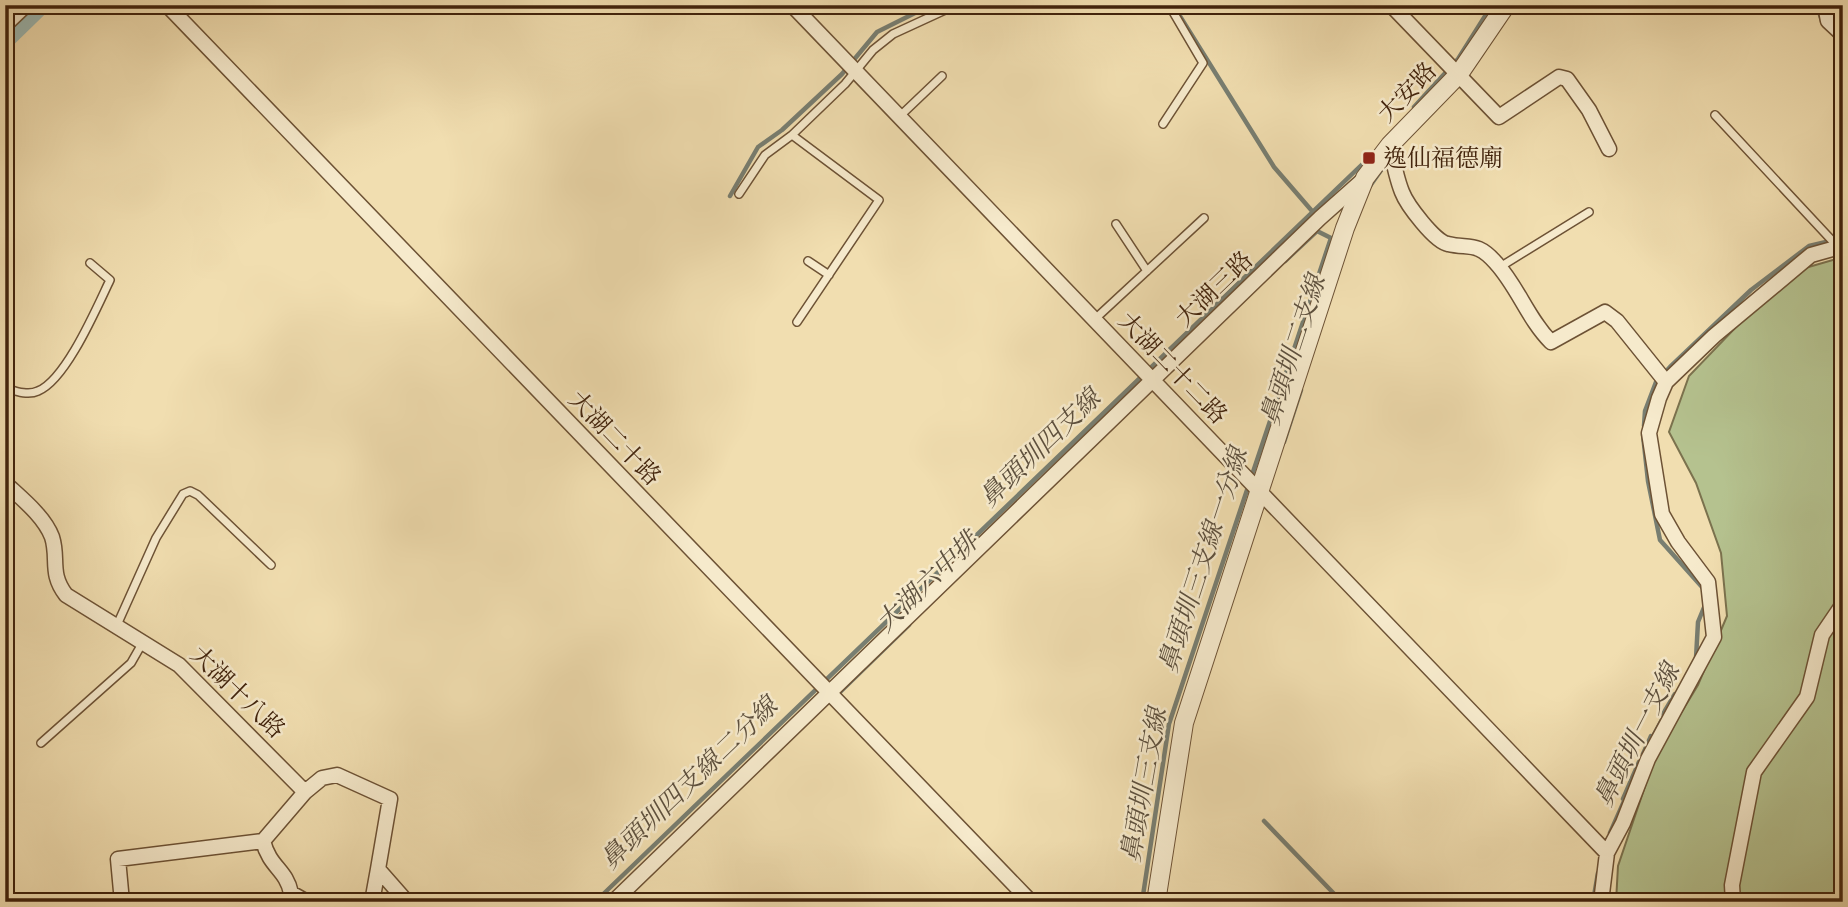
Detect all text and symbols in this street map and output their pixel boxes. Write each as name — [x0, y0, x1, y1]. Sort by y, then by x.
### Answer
street label: 大安路 — [1372, 56, 1442, 128]
place label: 逸仙福德廟 — [1383, 144, 1503, 172]
marker: 逸仙福德廟 — [1361, 150, 1377, 166]
street label: 大湖三路 — [1170, 246, 1258, 332]
water label: 鼻頭圳二支線 — [1254, 268, 1333, 429]
street label: 大湖二十二路 — [1113, 306, 1233, 430]
water label: 鼻頭圳四支線 — [973, 381, 1109, 513]
street label: 大湖二十路 — [563, 385, 667, 491]
water label: 鼻頭圳三支線一分線 — [1152, 441, 1255, 676]
water label: 大湖六中排 — [869, 523, 987, 638]
street label: 大湖十八路 — [185, 640, 291, 744]
water label: 鼻頭圳一支線 — [1588, 656, 1688, 812]
water label: 鼻頭圳四支線二分線 — [594, 688, 786, 875]
water label: 鼻頭圳三支線 — [1115, 703, 1173, 865]

